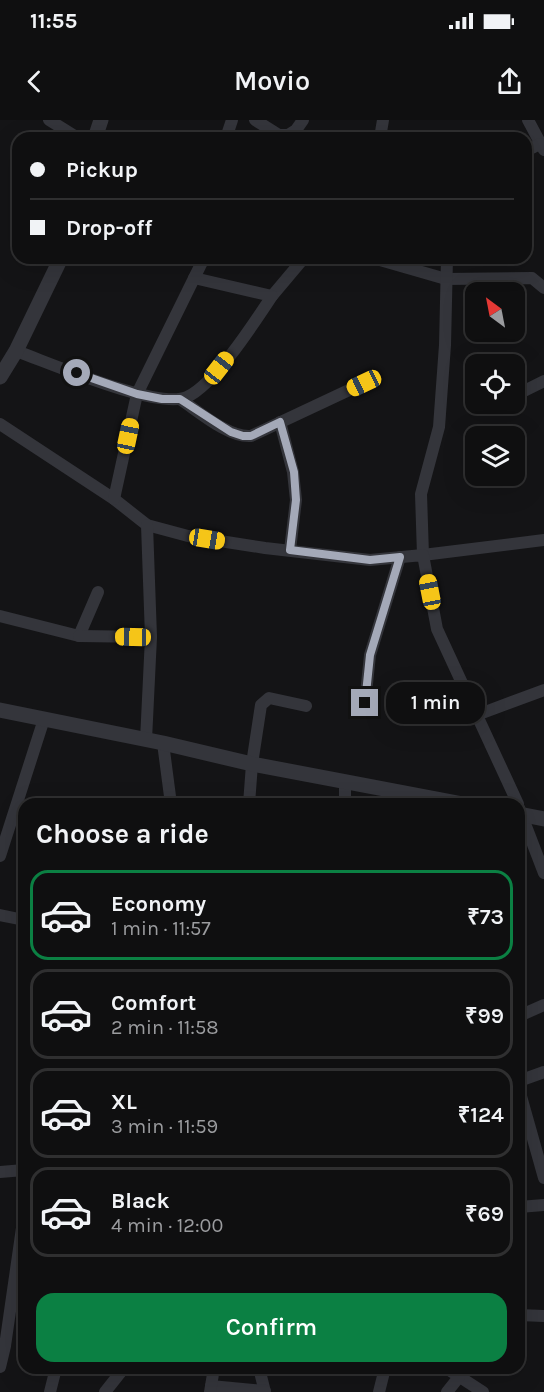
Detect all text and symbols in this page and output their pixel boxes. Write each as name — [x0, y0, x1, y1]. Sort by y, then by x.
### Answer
text: 11:55 — [30, 8, 77, 34]
icon: back — [18, 65, 51, 98]
text: Movio — [234, 65, 310, 97]
icon: share — [493, 65, 526, 98]
text: Pickup — [66, 157, 138, 183]
text: Drop-off — [66, 215, 152, 241]
north arrow — [465, 282, 525, 342]
map controls — [465, 282, 525, 486]
car — [201, 348, 237, 388]
button: locate — [465, 354, 525, 414]
route start — [63, 359, 90, 386]
car — [344, 367, 384, 399]
car — [115, 417, 141, 455]
button: layers — [465, 426, 525, 486]
car — [188, 527, 226, 551]
car — [418, 573, 442, 611]
car — [115, 628, 151, 646]
callout: 1 min — [386, 682, 485, 724]
route end — [351, 689, 378, 716]
text: 1 min — [411, 691, 460, 714]
text: Choose a ride — [36, 818, 209, 850]
icon: car — [39, 888, 93, 942]
text: Economy — [111, 891, 206, 917]
text: ₹73 — [467, 904, 504, 930]
text: 1 min · 11:57 — [111, 917, 211, 940]
icon: car — [39, 987, 93, 1041]
text: Comfort — [111, 990, 196, 1016]
text: ₹99 — [465, 1003, 504, 1029]
text: 2 min · 11:58 — [111, 1016, 219, 1039]
icon: car — [39, 1086, 93, 1140]
text: XL — [111, 1089, 137, 1115]
text: ₹124 — [458, 1102, 504, 1128]
text: 3 min · 11:59 — [111, 1115, 218, 1138]
icon: car — [39, 1185, 93, 1239]
text: Black — [111, 1188, 170, 1214]
text: ₹69 — [465, 1201, 504, 1227]
text: 4 min · 12:00 — [111, 1214, 223, 1237]
button: Confirm — [36, 1293, 507, 1362]

